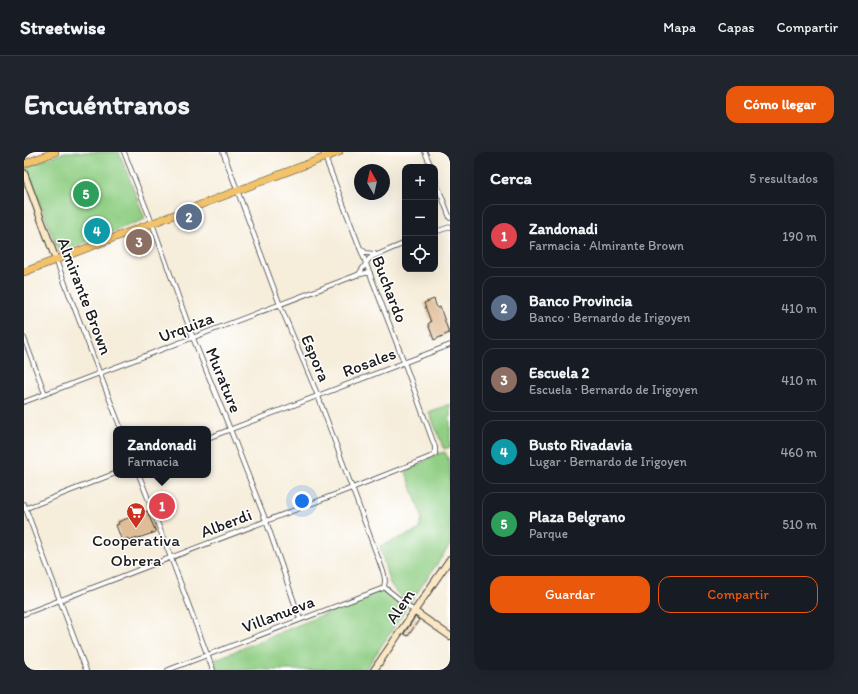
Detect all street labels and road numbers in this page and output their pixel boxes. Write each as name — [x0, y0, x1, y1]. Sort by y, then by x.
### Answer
street label: Almirante Brown — [53, 235, 117, 357]
street label: Buchardo — [368, 253, 412, 325]
street label: Urquiza — [156, 307, 216, 347]
street label: Espora — [297, 331, 335, 385]
street label: Rosales — [340, 343, 398, 381]
street label: Murature — [202, 344, 246, 416]
street label: Alberdi — [198, 504, 254, 542]
street label: Alem — [381, 585, 419, 627]
street label: Villanueva — [239, 591, 317, 637]

